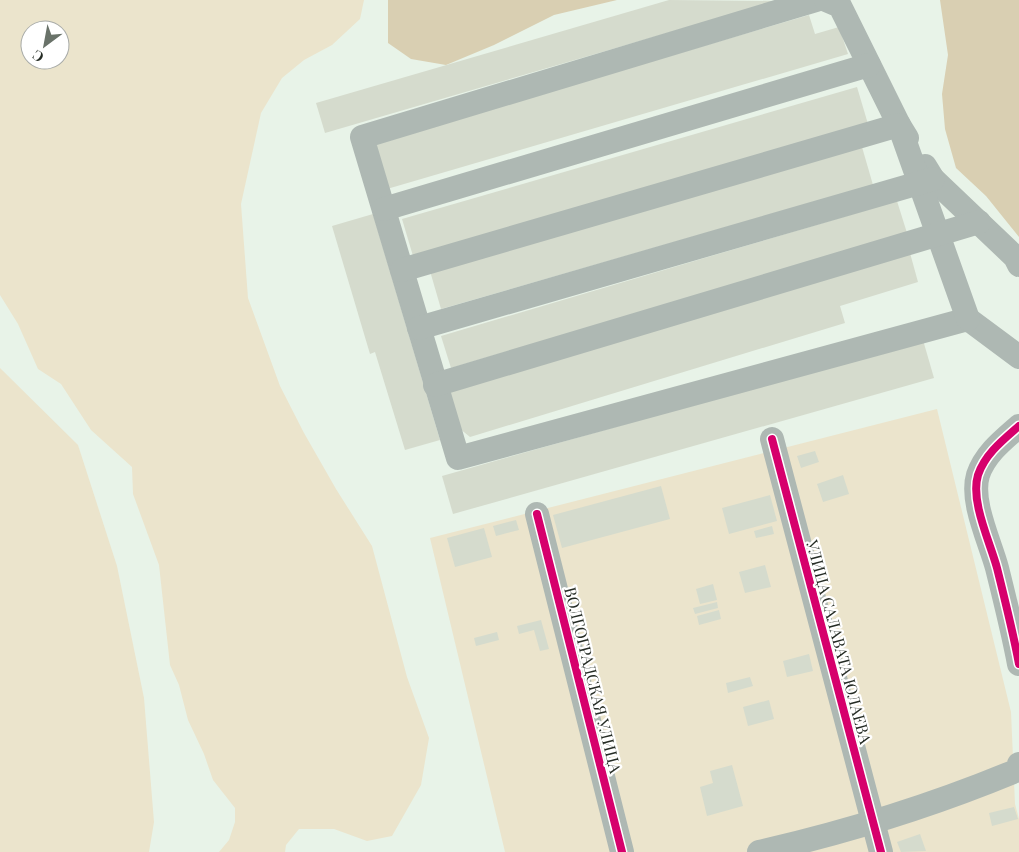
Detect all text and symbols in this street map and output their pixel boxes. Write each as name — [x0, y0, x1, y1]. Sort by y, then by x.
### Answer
north arrow — [20, 20, 70, 70]
text: С — [29, 46, 47, 67]
street label: УЛИЦА САЛАВАТА ЮЛАЕВА — [802, 537, 877, 747]
street label: ВОЛГОГРАДСКАЯ УЛИЦА — [560, 585, 627, 776]

